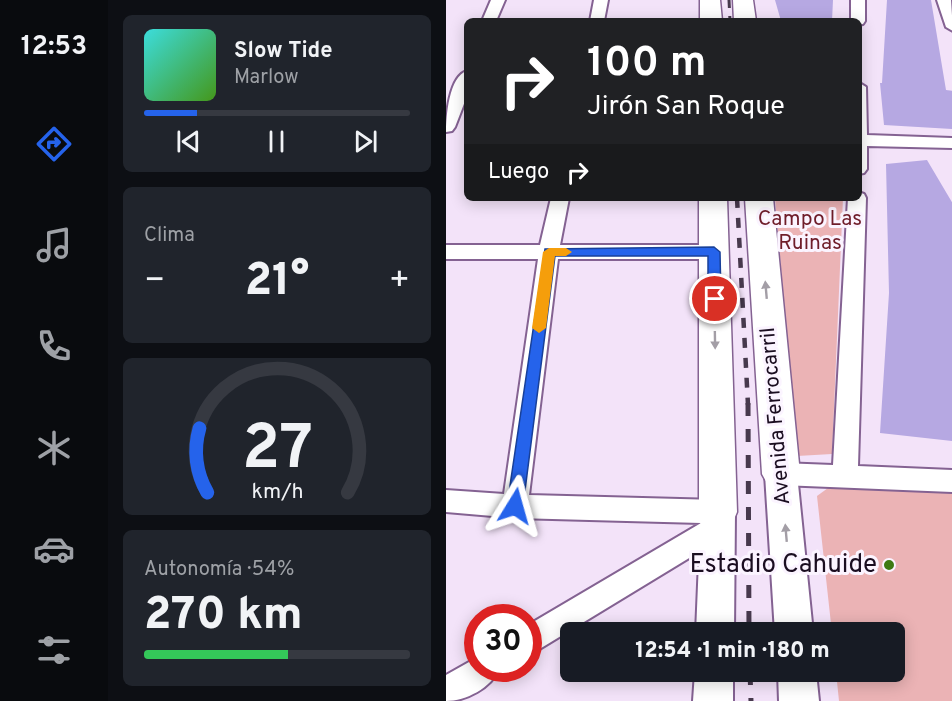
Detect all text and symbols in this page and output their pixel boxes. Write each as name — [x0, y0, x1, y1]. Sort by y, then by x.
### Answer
text: 12:53 — [21, 30, 87, 64]
text: Slow Tide — [234, 38, 333, 65]
text: 100 m — [587, 38, 706, 91]
icon: right — [488, 42, 566, 120]
text: Marlow — [234, 65, 298, 91]
text: Jirón San Roque — [587, 90, 785, 124]
icon: directions — [33, 123, 75, 165]
icon: previous — [172, 125, 205, 158]
icon: pause — [260, 125, 293, 158]
icon: next — [349, 125, 382, 158]
icon: right — [561, 156, 594, 189]
text: Luego — [488, 159, 549, 186]
park label: Campo Las Ruinas — [758, 206, 862, 257]
text: Clima — [144, 223, 195, 249]
icon: music — [33, 224, 75, 266]
text: 21° — [245, 254, 309, 311]
text: − — [144, 261, 165, 303]
text: + — [389, 261, 410, 303]
pin — [689, 273, 740, 324]
one-way arrow — [761, 281, 771, 300]
icon: arrive — [698, 282, 731, 315]
icon: phone — [33, 325, 75, 367]
street label: Avenida Ferrocarril — [755, 326, 797, 506]
one-way arrow — [711, 331, 720, 350]
text: 27 — [241, 412, 313, 491]
icon: climate — [33, 427, 75, 469]
position arrow — [483, 474, 547, 538]
text: km/h — [251, 480, 303, 507]
one-way arrow — [781, 523, 790, 542]
icon: car — [33, 528, 75, 570]
place label: Estadio Cahuide — [690, 549, 877, 582]
text: Autonomía · 54% — [144, 557, 294, 583]
marker: Estadio Cahuide — [882, 558, 896, 572]
text: 270 km — [144, 588, 303, 645]
speed limit sign: 30 — [464, 604, 542, 682]
icon: filters — [33, 629, 75, 671]
text: 12:54 · 1 min · 180 m — [635, 638, 830, 665]

